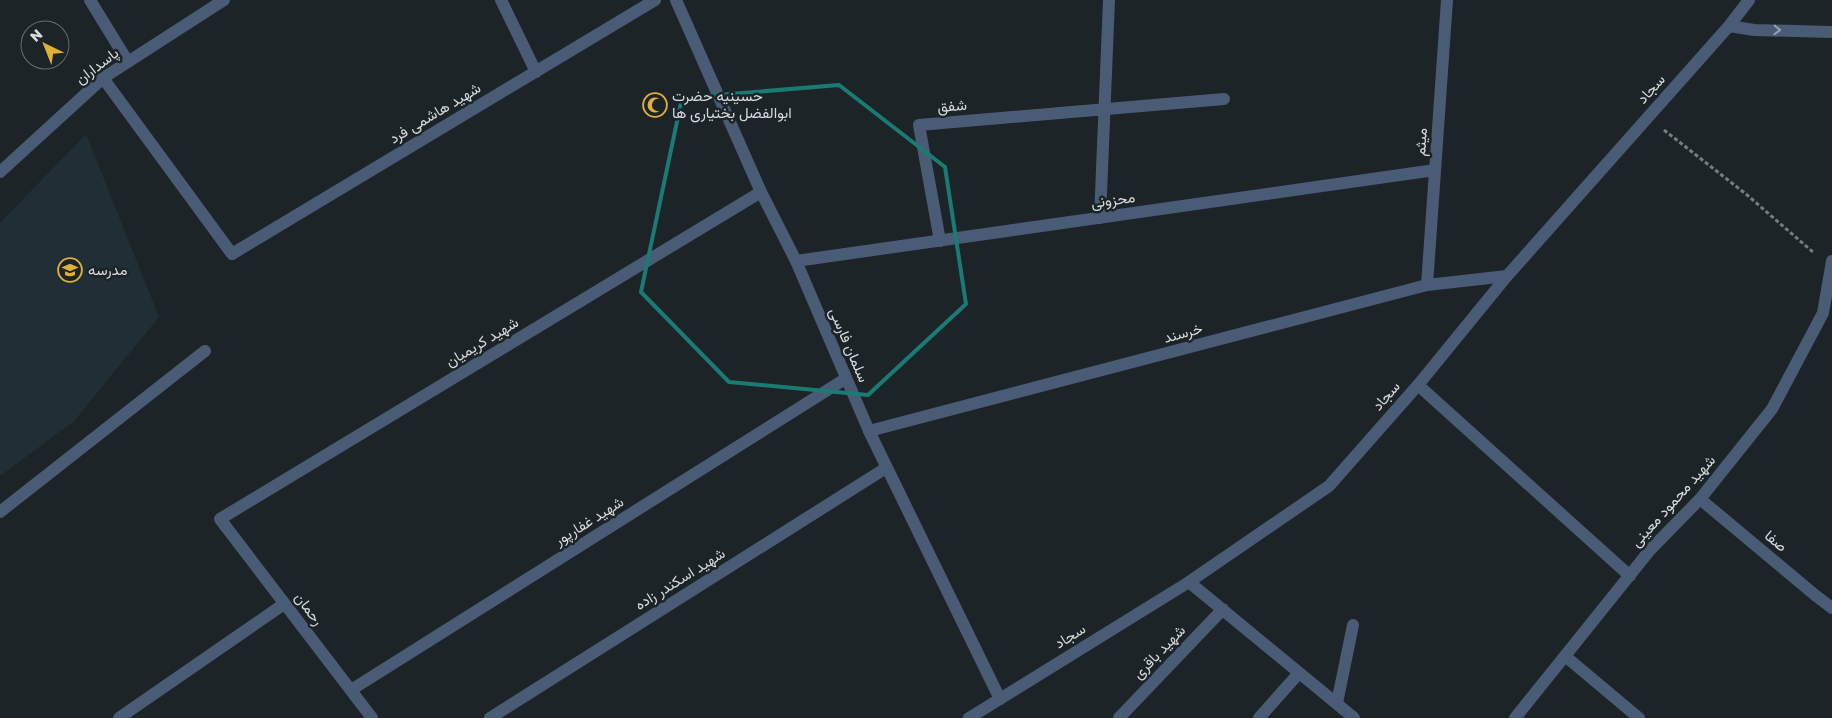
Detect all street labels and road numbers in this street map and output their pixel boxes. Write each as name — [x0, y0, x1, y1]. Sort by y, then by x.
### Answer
street label: پاسداران — [71, 43, 123, 89]
street label: سجاد — [1632, 70, 1669, 107]
street label: شهید هاشمی فرد — [385, 78, 485, 148]
street label: شفق — [936, 95, 968, 117]
street label: میثم — [1410, 127, 1432, 157]
street label: محزونی — [1090, 187, 1136, 213]
street label: سلمان فارسی — [824, 305, 874, 386]
street label: شهید کریمیان — [442, 312, 522, 371]
street label: خرسند — [1161, 318, 1204, 347]
street label: سجاد — [1368, 377, 1404, 414]
street label: شهید محمود معینی — [1626, 450, 1720, 551]
street label: شهید غفارپور — [550, 492, 628, 551]
street label: صفا — [1762, 526, 1792, 555]
street label: شهید اسکندر زاده — [631, 543, 729, 614]
street label: رحمان — [291, 588, 328, 629]
street label: سجاد — [1051, 619, 1089, 652]
street label: شهید باقری — [1128, 620, 1190, 683]

